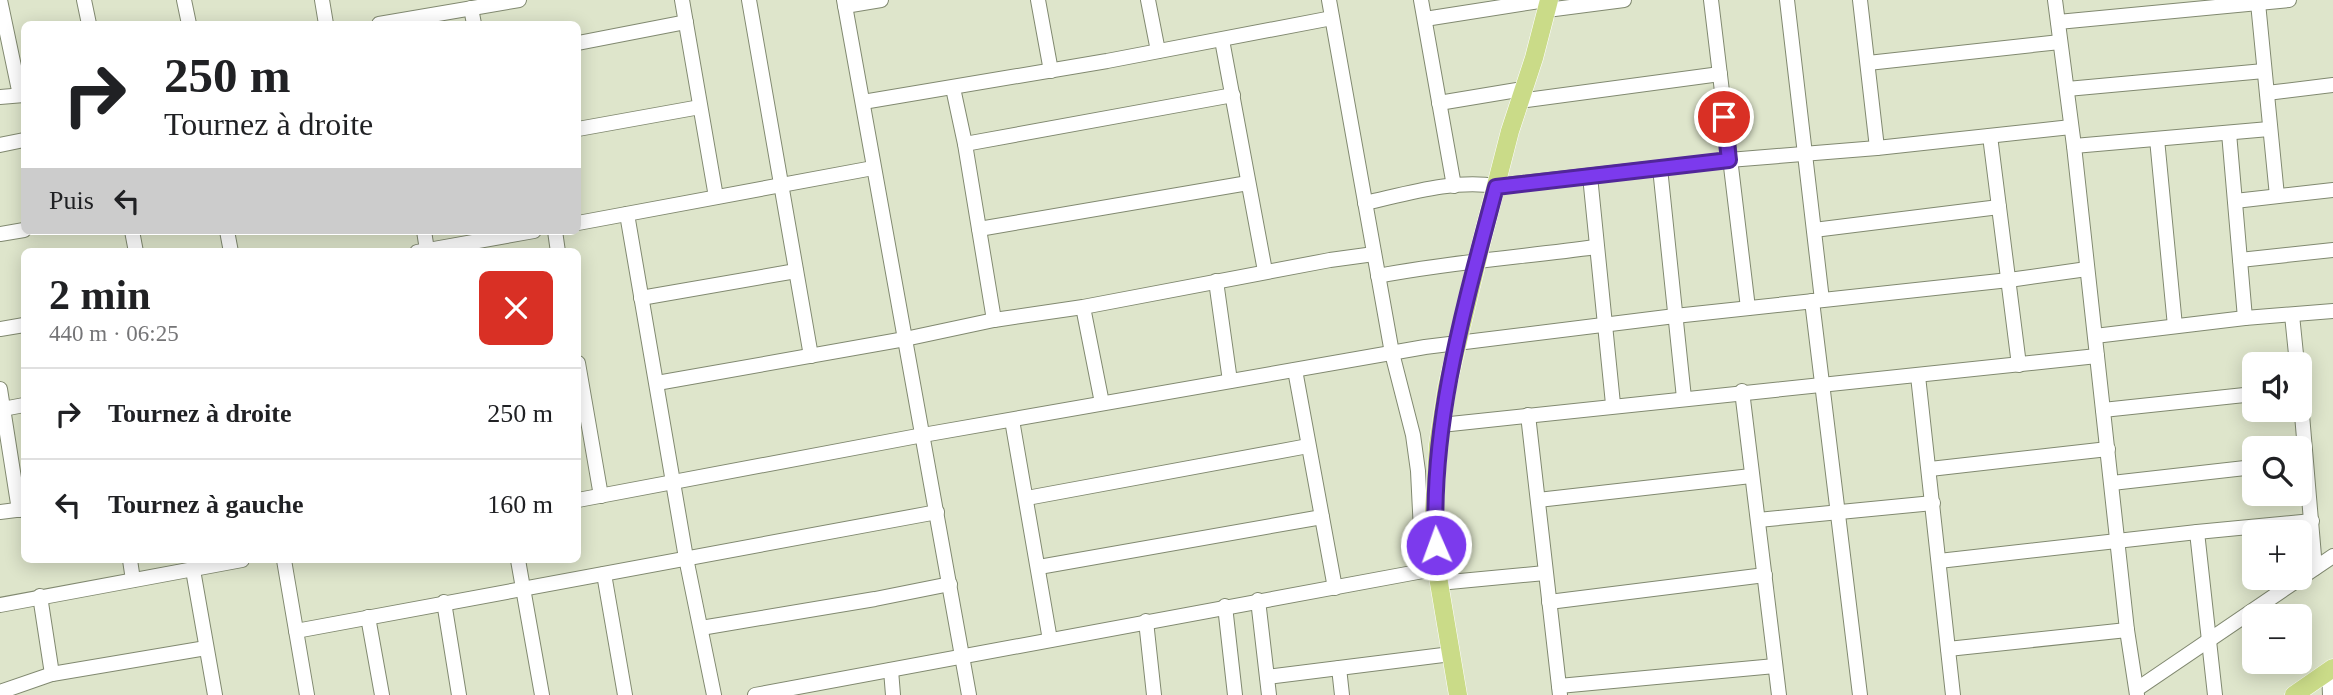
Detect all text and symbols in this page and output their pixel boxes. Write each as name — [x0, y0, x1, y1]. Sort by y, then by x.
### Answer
text: 250 m — [164, 48, 291, 103]
icon: right — [49, 49, 140, 140]
pin — [1694, 87, 1754, 147]
icon: arrive — [1705, 98, 1743, 136]
text: Tournez à droite — [164, 106, 373, 142]
icon: left — [108, 182, 146, 220]
text: Puis — [49, 186, 94, 215]
button: close — [479, 271, 553, 345]
text: 2 min — [49, 272, 151, 318]
text: 440 m · 06:25 — [49, 321, 179, 346]
map controls — [2242, 352, 2312, 674]
button: sound — [2242, 352, 2312, 422]
icon: right — [49, 395, 87, 433]
text: Tournez à droite — [108, 399, 291, 428]
text: 250 m — [487, 399, 553, 428]
button: search — [2242, 436, 2312, 506]
icon: left — [49, 486, 87, 524]
text: Tournez à gauche — [108, 490, 304, 519]
text: 160 m — [487, 490, 553, 519]
position arrow — [1399, 508, 1473, 582]
button: + — [2242, 520, 2312, 590]
button: − — [2242, 604, 2312, 674]

